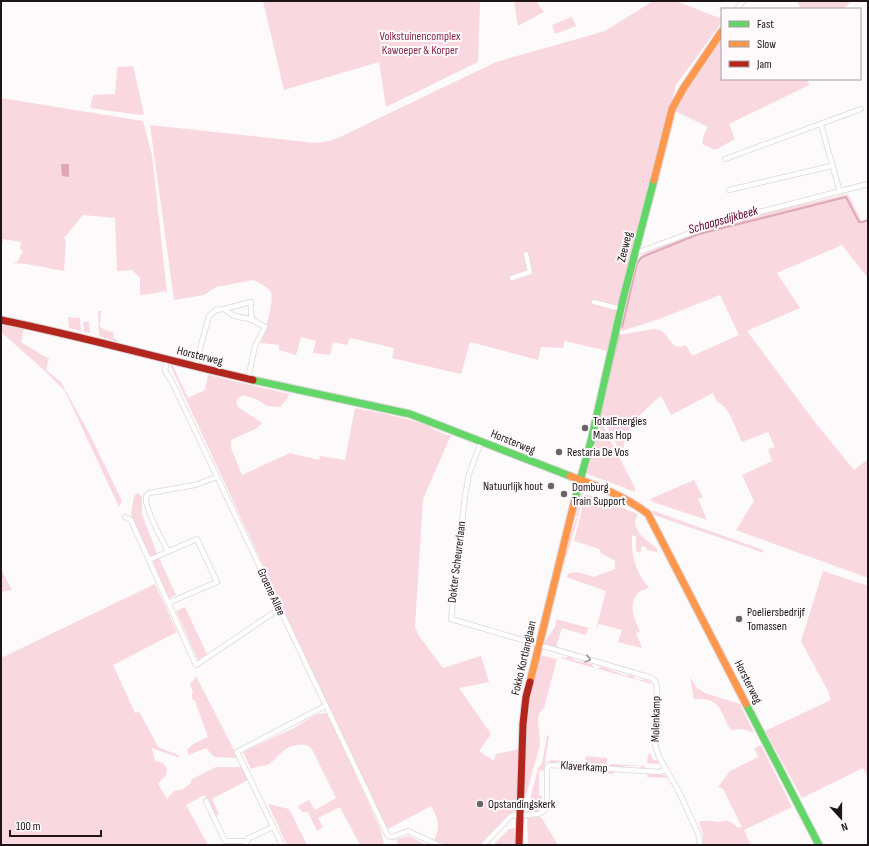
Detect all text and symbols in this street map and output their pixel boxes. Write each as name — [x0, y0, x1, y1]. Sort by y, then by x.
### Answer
legend — [721, 8, 861, 80]
text: Fast — [757, 17, 774, 32]
park label: Volkstuinencomplex Kawoeper & Korper — [380, 29, 461, 58]
text: Slow — [757, 37, 776, 52]
text: Jam — [756, 57, 772, 72]
water label: Schaapsdijkbeek — [686, 202, 761, 238]
street label: Zeeweg — [614, 230, 636, 264]
street label: Horsterweg — [175, 343, 225, 369]
place label: TotalEnergies Maas Hop — [593, 414, 647, 443]
marker: TotalEnergies Maas Hop — [580, 423, 590, 433]
street label: Horsterweg — [488, 426, 538, 458]
place label: Restaria De Vos — [567, 445, 629, 460]
marker: Restaria De Vos — [554, 447, 564, 457]
place label: Natuurlijk hout — [483, 479, 543, 494]
place label: Domburg Train Support — [572, 480, 626, 509]
marker: Natuurlijk hout — [546, 481, 556, 491]
marker: Domburg Train Support — [559, 489, 569, 499]
street label: Dokter Scheurerlaan — [445, 520, 469, 604]
street label: Groene Allee — [254, 566, 289, 618]
place label: Poeliersbedrijf Tomassen — [747, 605, 806, 634]
marker: Poeliersbedrijf Tomassen — [734, 614, 744, 624]
street label: Fokko Kortlanglaan — [508, 619, 540, 697]
one-way arrow — [584, 654, 591, 663]
street label: Horsterweg — [731, 658, 765, 707]
street label: Molenkamp — [648, 696, 664, 742]
street label: Klaverkamp — [560, 758, 608, 776]
place label: Opstandingskerk — [488, 797, 556, 812]
north arrow — [821, 798, 861, 838]
marker: Opstandingskerk — [475, 799, 485, 809]
scale bar — [10, 812, 101, 838]
text: 100 m — [16, 819, 41, 834]
text: N — [839, 820, 849, 834]

